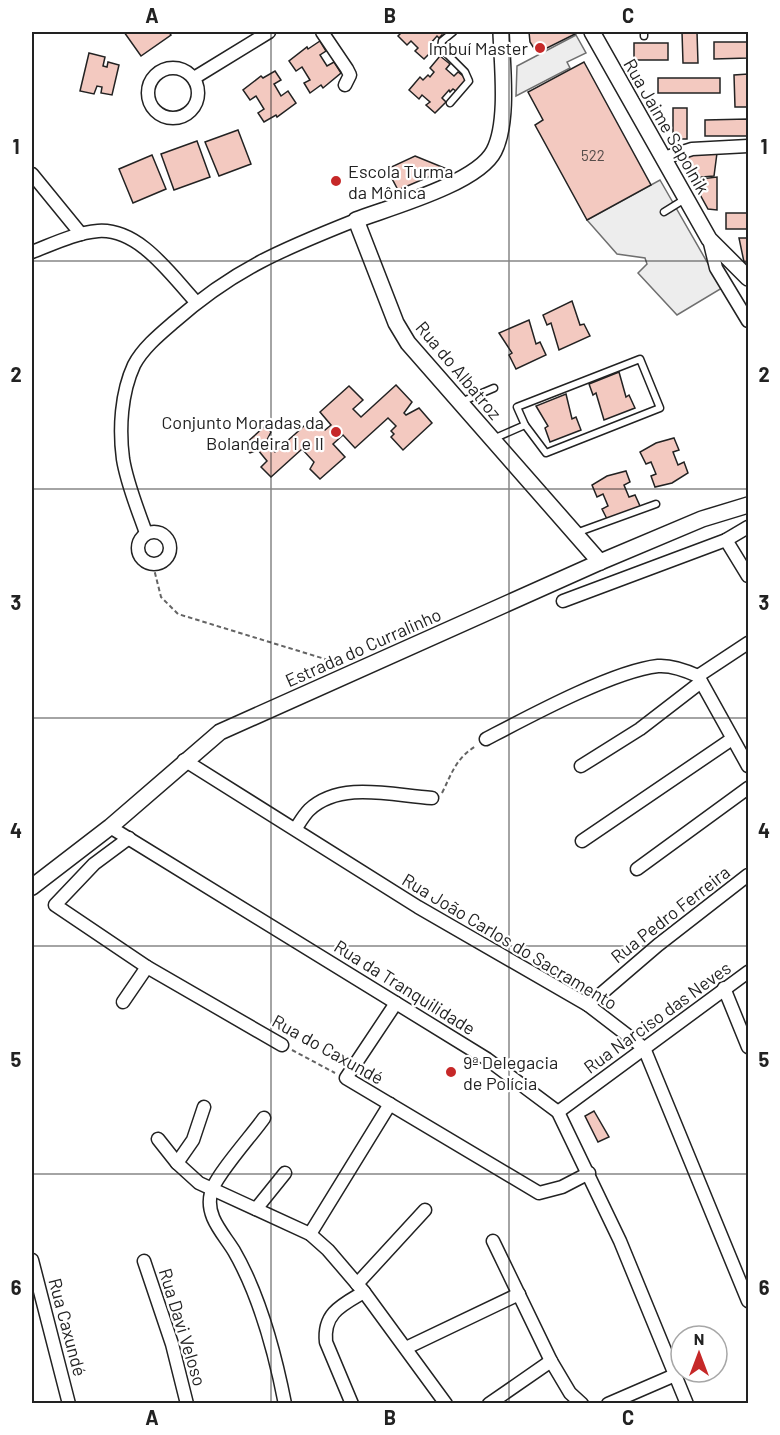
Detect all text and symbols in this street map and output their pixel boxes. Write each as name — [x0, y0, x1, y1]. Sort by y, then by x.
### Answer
text: A — [145, 3, 159, 27]
text: B — [384, 3, 396, 27]
text: C — [622, 3, 634, 27]
place label: Imbuí Master — [428, 37, 528, 59]
marker: Imbuí Master — [533, 41, 547, 55]
street label: Rua Jaime Sapolnik — [619, 55, 715, 197]
text: 1 — [12, 134, 20, 158]
text: 1 — [760, 134, 768, 158]
house number: 522 — [581, 146, 605, 164]
place label: Escola Turma da Mônica — [348, 160, 453, 203]
marker: Escola Turma da Mônica — [329, 174, 343, 188]
street label: Rua do Albatroz — [411, 316, 507, 424]
text: 2 — [10, 362, 22, 386]
text: 2 — [758, 362, 770, 386]
place label: Conjunto Moradas da Bolandeira I e II — [161, 411, 324, 454]
marker: Conjunto Moradas da Bolandeira I e II — [329, 425, 343, 439]
text: 3 — [11, 590, 21, 614]
text: 3 — [759, 590, 769, 614]
street label: Estrada do Curralinho — [282, 603, 444, 691]
text: 4 — [10, 818, 22, 842]
text: 4 — [758, 818, 770, 842]
street label: Rua Pedro Ferreira — [606, 861, 734, 967]
street label: Rua João Carlos do Sacramento — [398, 868, 622, 1014]
street label: Rua da Tranquilidade — [330, 935, 480, 1039]
street label: Rua Narciso das Neves — [579, 956, 735, 1078]
street label: Rua do Caxundé — [268, 1009, 388, 1089]
text: 5 — [11, 1047, 22, 1071]
text: 5 — [759, 1047, 770, 1071]
place label: 9ª Delegacia de Polícia — [463, 1051, 558, 1094]
marker: 9ª Delegacia de Polícia — [444, 1065, 458, 1079]
street label: Rua Davi Veloso — [155, 1265, 211, 1389]
text: 6 — [11, 1275, 22, 1299]
text: 6 — [759, 1275, 770, 1299]
street label: Rua Caxundé — [44, 1276, 92, 1378]
north arrow — [669, 1324, 729, 1384]
text: N — [694, 1329, 704, 1348]
text: A — [145, 1405, 159, 1429]
text: B — [384, 1405, 396, 1429]
text: C — [622, 1405, 634, 1429]

